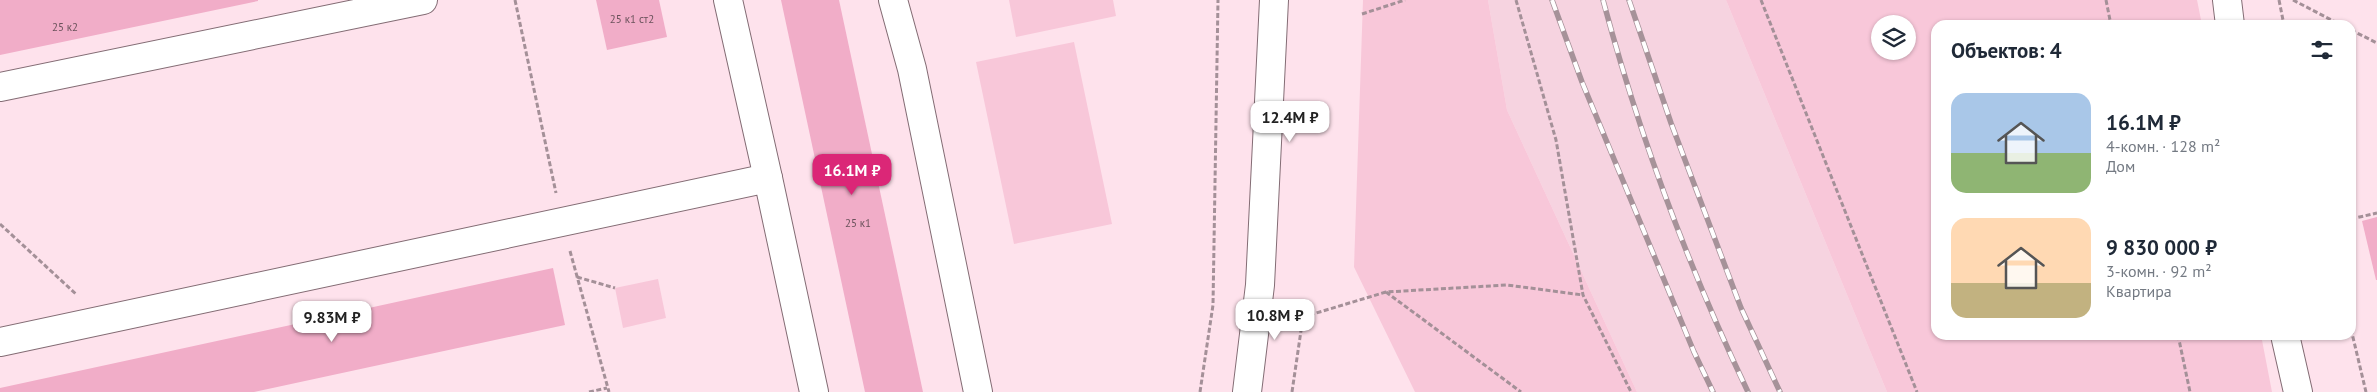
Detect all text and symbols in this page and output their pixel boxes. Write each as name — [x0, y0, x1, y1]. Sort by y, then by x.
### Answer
house number: 25 к1 ст2 — [610, 12, 654, 26]
map controls — [1871, 15, 1916, 60]
button: layers — [1871, 15, 1916, 60]
house number: 25 к2 — [52, 20, 78, 34]
icon: filters — [2308, 36, 2336, 64]
text: Объектов: 4 — [1951, 37, 2062, 64]
pin: 12.4M ₽ — [1244, 100, 1336, 143]
text: 12.4M ₽ — [1261, 107, 1319, 127]
text: 16.1M ₽ — [2106, 109, 2181, 136]
icon: home — [1991, 113, 2051, 173]
text: 4-комн. · 128 m² — [2106, 136, 2220, 156]
pin: 16.1M ₽ — [806, 154, 898, 196]
text: Дом — [2106, 156, 2135, 176]
text: 16.1M ₽ — [823, 160, 881, 180]
house number: 25 к1 — [845, 216, 871, 230]
text: 9 830 000 ₽ — [2106, 234, 2217, 261]
icon: home — [1991, 238, 2051, 298]
text: 3-комн. · 92 m² — [2106, 261, 2212, 281]
text: Квартира — [2106, 281, 2172, 301]
pin: 10.8M ₽ — [1229, 298, 1321, 341]
pin: 9.83M ₽ — [286, 300, 378, 343]
text: 10.8M ₽ — [1246, 305, 1304, 325]
text: 9.83M ₽ — [303, 307, 361, 327]

